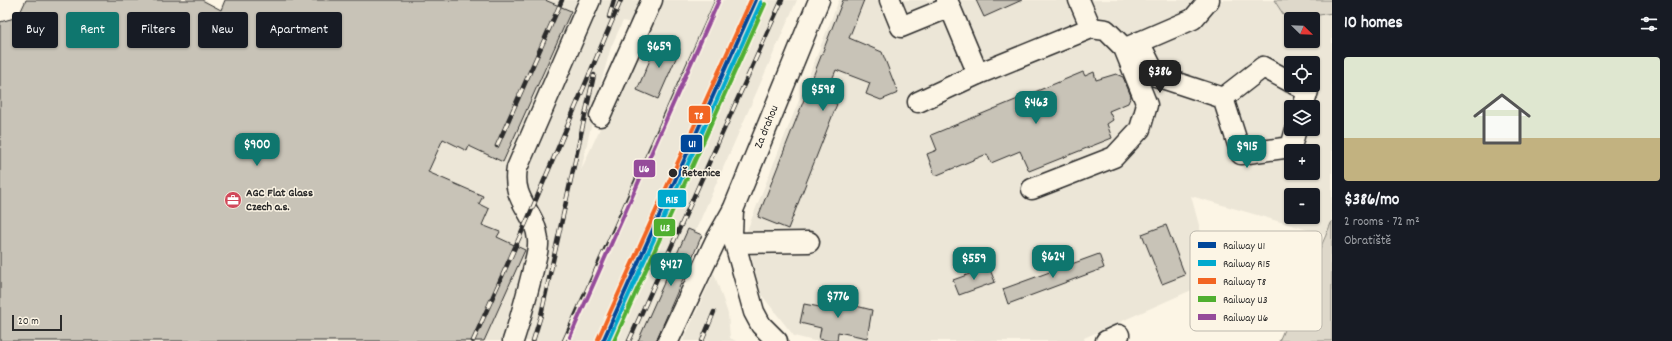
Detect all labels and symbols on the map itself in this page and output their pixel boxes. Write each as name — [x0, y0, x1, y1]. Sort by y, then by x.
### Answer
north arrow — [1284, 12, 1320, 48]
pin: $659 — [635, 35, 683, 69]
pin: $386 — [1136, 60, 1184, 94]
pin: $598 — [799, 78, 847, 112]
pin: $463 — [1012, 91, 1060, 125]
street label: Za drahou — [751, 103, 783, 151]
line badge: T8 — [688, 105, 711, 124]
text: T8 — [695, 109, 704, 125]
pin: $900 — [233, 133, 281, 167]
line badge: U1 — [680, 134, 703, 153]
pin: $915 — [1223, 135, 1271, 169]
text: U1 — [688, 137, 696, 153]
line badge: U6 — [633, 159, 656, 178]
text: U6 — [639, 162, 650, 178]
place label: Řetenice — [682, 165, 721, 182]
marker: Řetenice — [667, 167, 679, 179]
place label: AGC Flat Glass Czech a.s. — [246, 185, 313, 216]
line badge: R15 — [657, 189, 687, 208]
office icon: AGC Flat Glass Czech a.s. — [223, 190, 243, 210]
text: R15 — [666, 193, 678, 209]
line badge: U3 — [653, 218, 676, 237]
text: U3 — [660, 221, 670, 237]
legend — [1190, 231, 1322, 331]
text: Railway U1 — [1223, 239, 1265, 255]
pin: $624 — [1029, 245, 1077, 279]
pin: $559 — [950, 247, 998, 281]
pin: $427 — [647, 253, 695, 287]
text: Railway R15 — [1223, 257, 1270, 273]
text: Railway T8 — [1223, 275, 1266, 291]
pin: $776 — [814, 285, 862, 319]
text: Railway U3 — [1223, 293, 1268, 309]
text: Railway U6 — [1223, 311, 1268, 327]
scale bar — [12, 313, 62, 332]

